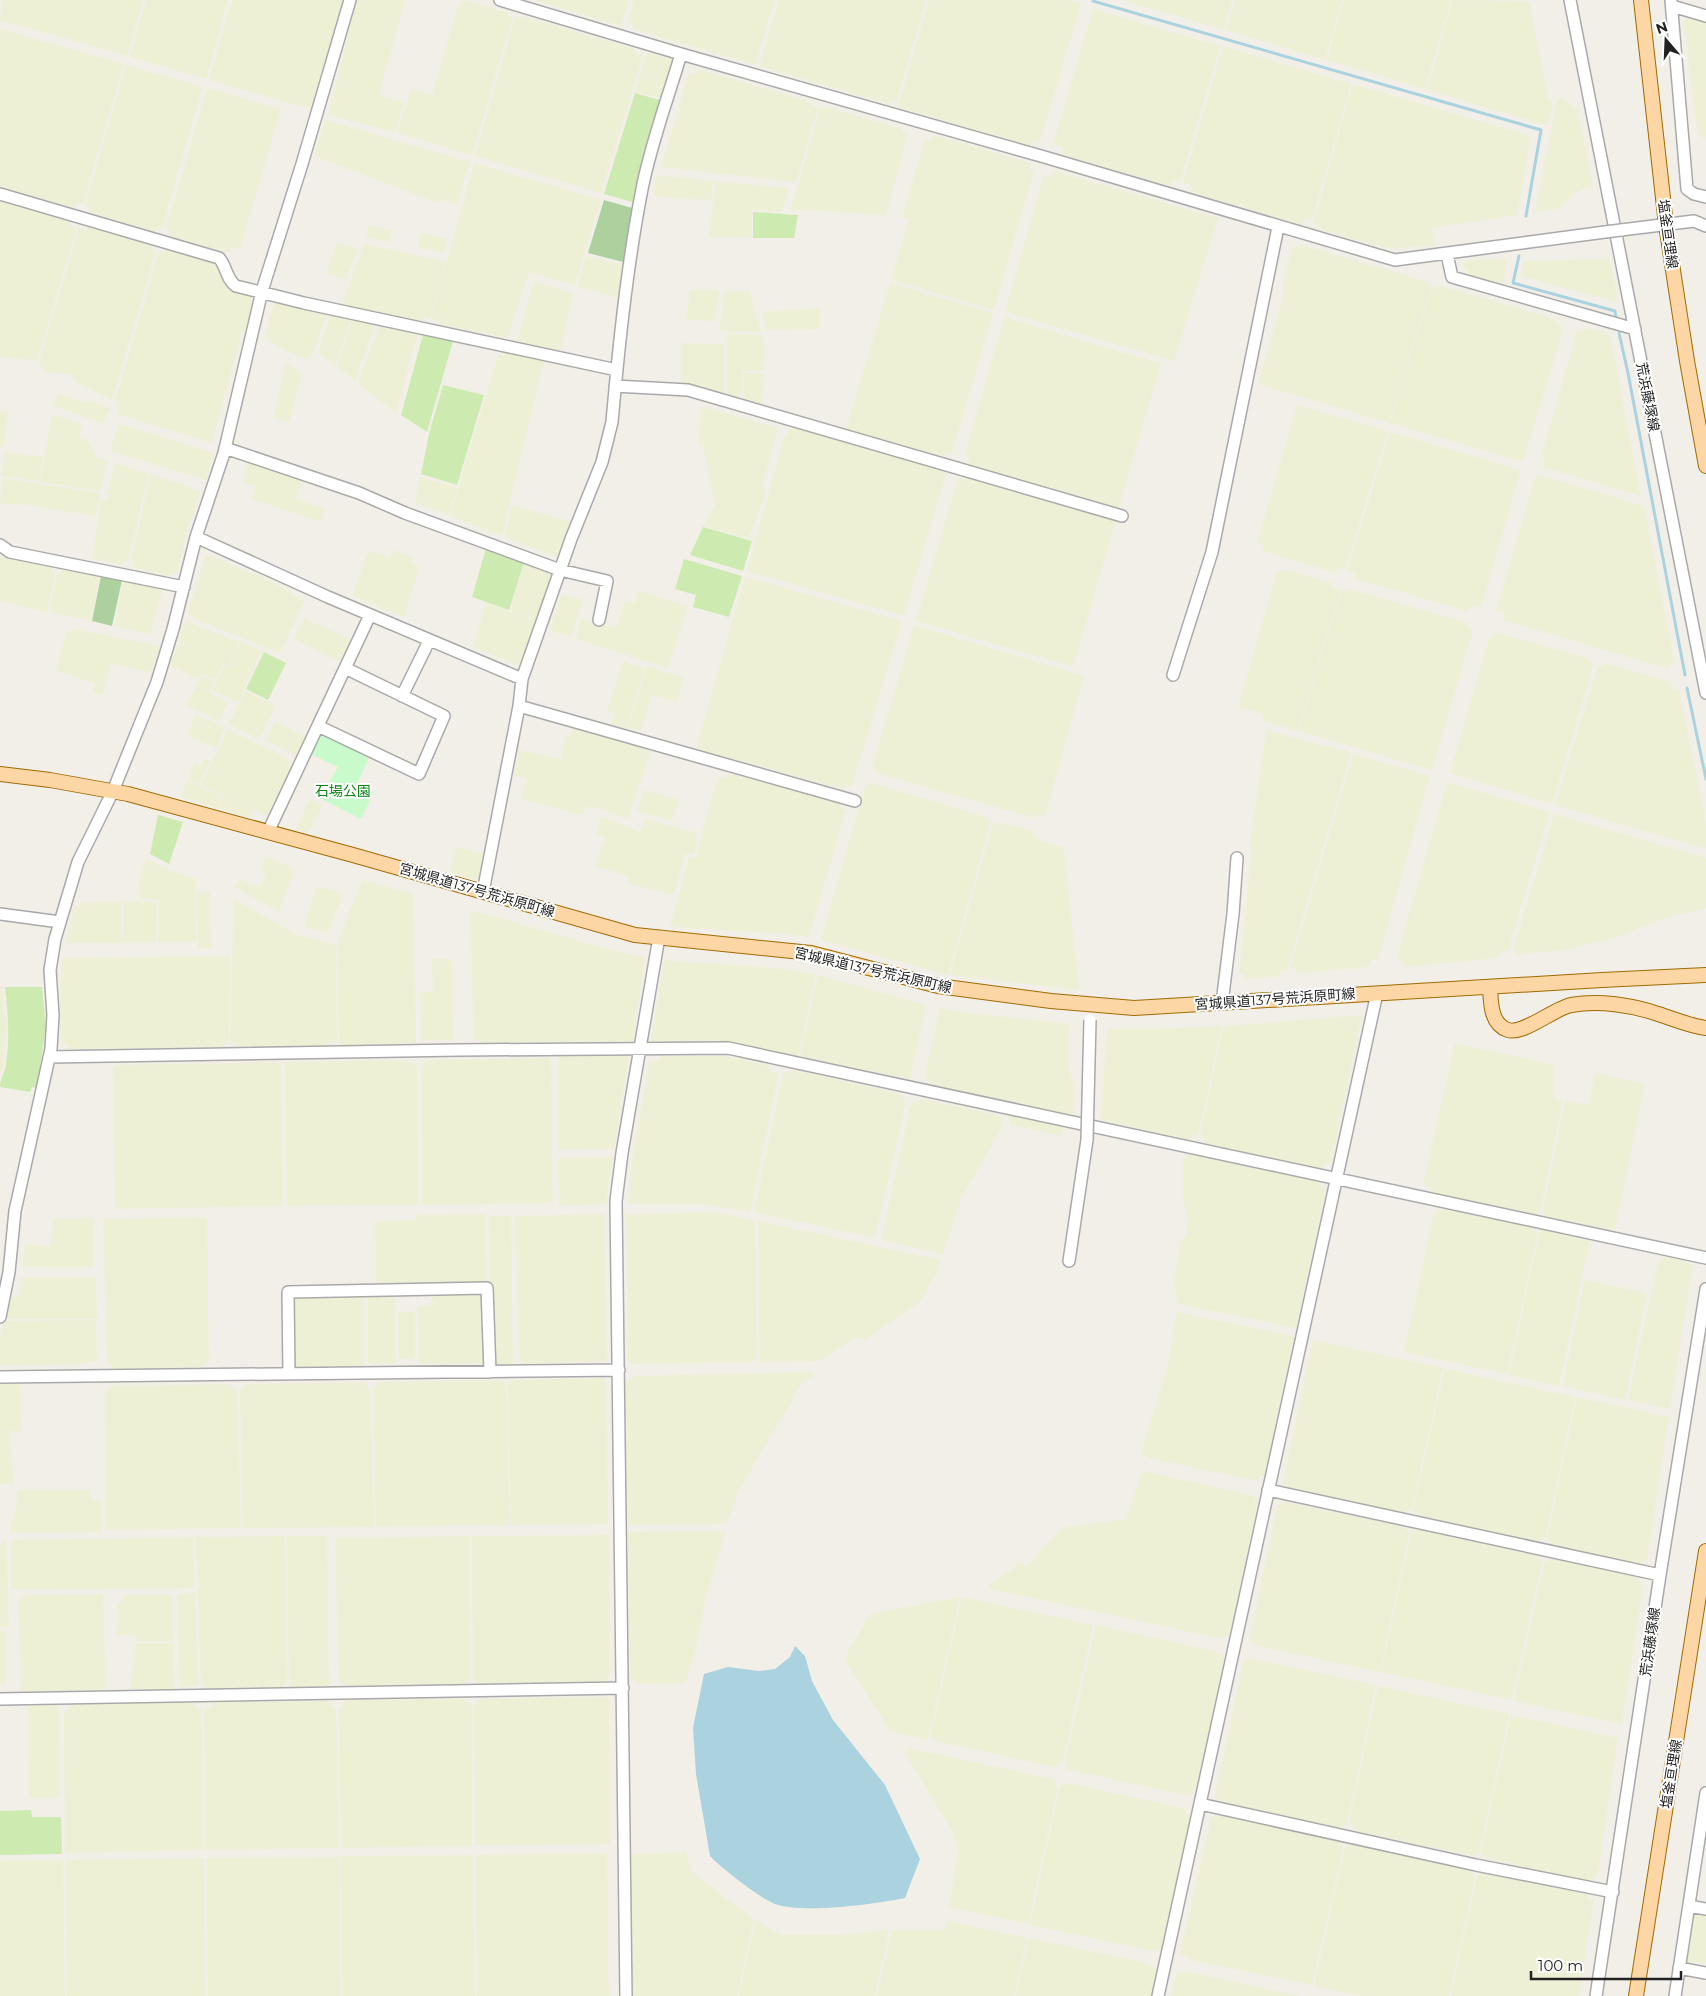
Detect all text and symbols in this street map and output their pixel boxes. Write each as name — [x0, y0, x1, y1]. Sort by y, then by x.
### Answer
north arrow — [1641, 15, 1691, 65]
text: N — [1653, 17, 1670, 38]
street label: 塩釜亘理線 — [1654, 198, 1682, 270]
street label: 荒浜藤塚線 — [1632, 361, 1664, 433]
park label: 石場公園 — [315, 782, 371, 800]
street label: 宮城県道137号荒浜原町線 — [397, 859, 557, 921]
street label: 宮城県道137号荒浜原町線 — [793, 943, 953, 997]
street label: 宮城県道137号荒浜原町線 — [1194, 984, 1356, 1014]
street label: 荒浜藤塚線 — [1636, 1606, 1664, 1678]
street label: 塩釜亘理線 — [1657, 1738, 1685, 1810]
scale bar — [1531, 1948, 1681, 1980]
text: 100 m — [1538, 1956, 1583, 1975]

